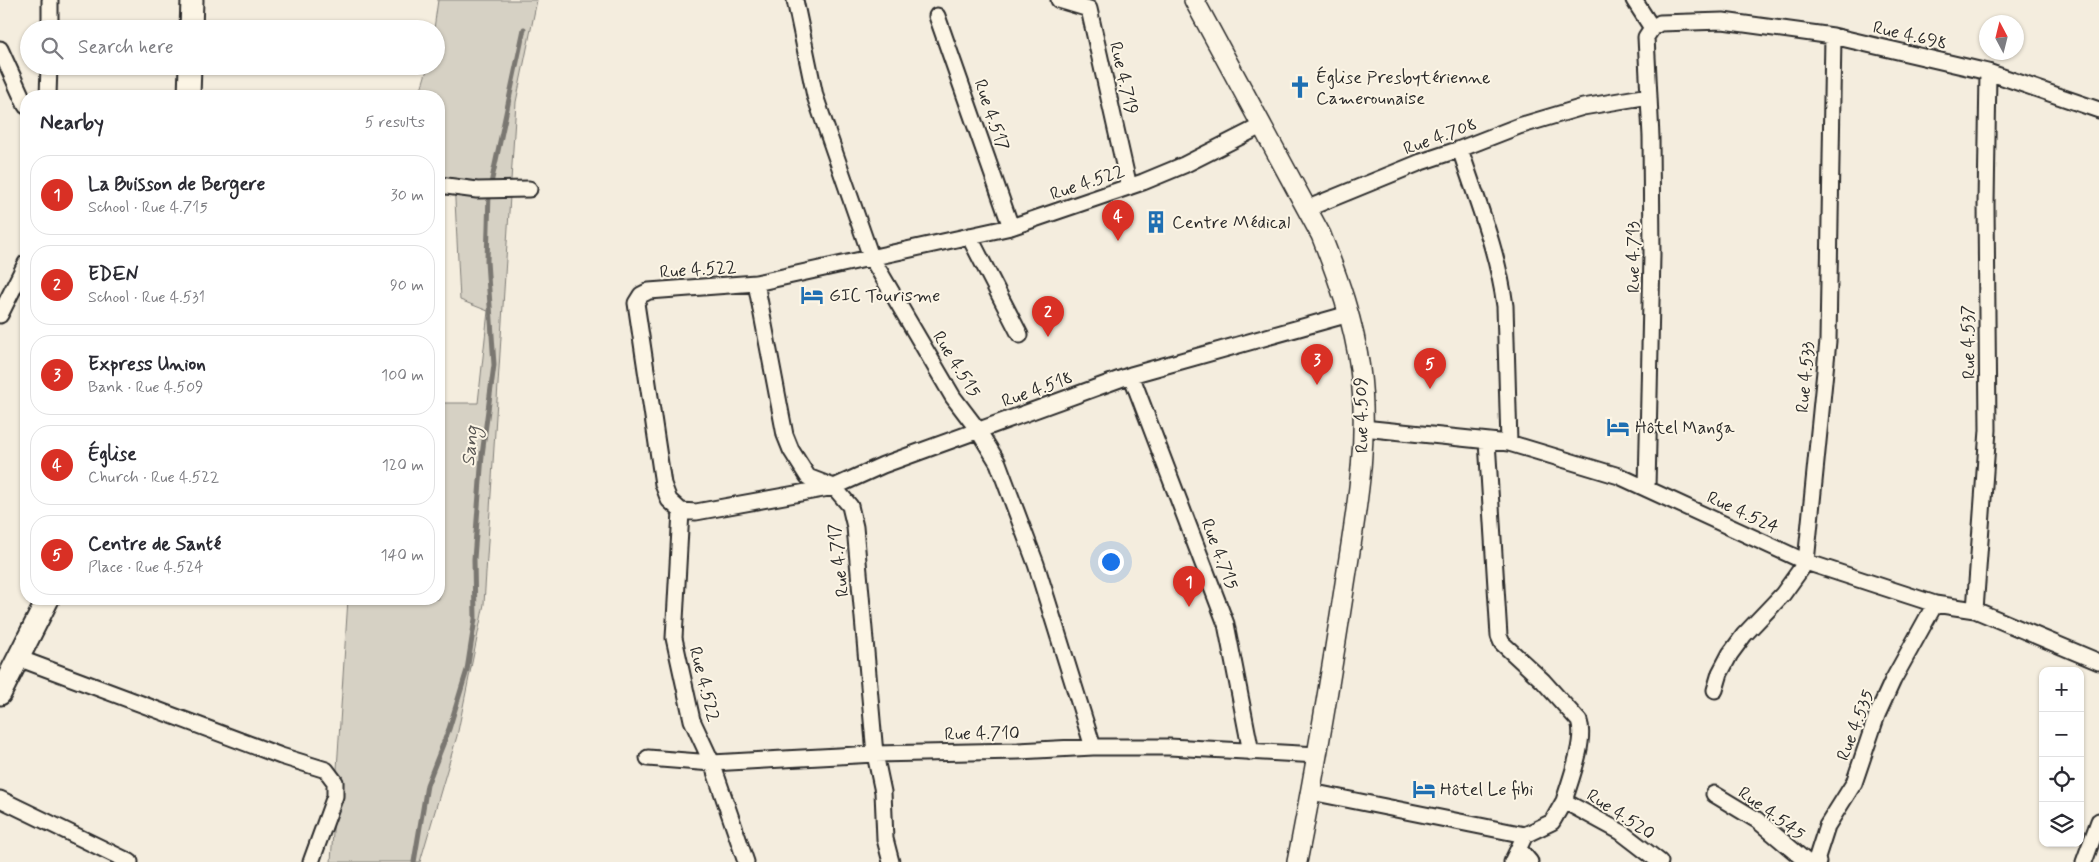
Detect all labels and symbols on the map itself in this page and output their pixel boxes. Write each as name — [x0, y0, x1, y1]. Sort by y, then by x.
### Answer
north arrow — [1979, 15, 2024, 60]
street label: Rue 4.698 — [1870, 16, 1949, 56]
street label: Rue 4.719 — [1103, 39, 1143, 117]
place label: Église Presbytérienne Camerounaise — [1316, 66, 1491, 111]
church icon: Église Presbytérienne Camerounaise — [1287, 74, 1313, 100]
street label: Rue 4.517 — [968, 76, 1015, 154]
street label: Rue 4.708 — [1400, 113, 1481, 161]
street label: Rue 4.522 — [1047, 159, 1128, 207]
pin: 4 — [1102, 200, 1134, 241]
building icon: Centre Médical — [1143, 209, 1169, 235]
place label: Centre Médical — [1172, 211, 1290, 235]
street label: Rue 4.713 — [1622, 221, 1646, 293]
street label: Rue 4.522 — [659, 255, 738, 285]
hotel icon: GIC Tourisme — [799, 282, 825, 308]
place label: GIC Tourisme — [829, 284, 940, 308]
pin: 2 — [1032, 296, 1064, 337]
street label: Rue 4.537 — [1956, 305, 1982, 379]
street label: Rue 4.515 — [926, 327, 986, 402]
street label: Rue 4.533 — [1791, 340, 1821, 414]
pin: 3 — [1301, 344, 1333, 385]
pin: 5 — [1414, 348, 1446, 389]
street label: Rue 4.518 — [998, 366, 1076, 414]
street label: Rue 4.509 — [1349, 377, 1375, 453]
hotel icon: Hôtel Manga — [1605, 414, 1631, 440]
place label: Hôtel Manga — [1635, 416, 1735, 442]
water label: Sang — [456, 424, 487, 468]
street label: Rue 4.524 — [1703, 486, 1783, 540]
street label: Rue 4.715 — [1195, 515, 1244, 593]
street label: Rue 4.717 — [823, 521, 855, 598]
your location — [1098, 549, 1124, 575]
pin: 1 — [1173, 566, 1205, 607]
street label: Rue 4.522 — [682, 644, 726, 725]
street label: Rue 4.535 — [1831, 686, 1880, 764]
street label: Rue 4.710 — [944, 721, 1020, 747]
hotel icon: Hôtel Le fibi — [1411, 776, 1437, 802]
place label: Hôtel Le fibi — [1440, 778, 1533, 802]
street label: Rue 4.545 — [1733, 781, 1810, 846]
street label: Rue 4.520 — [1582, 784, 1659, 846]

